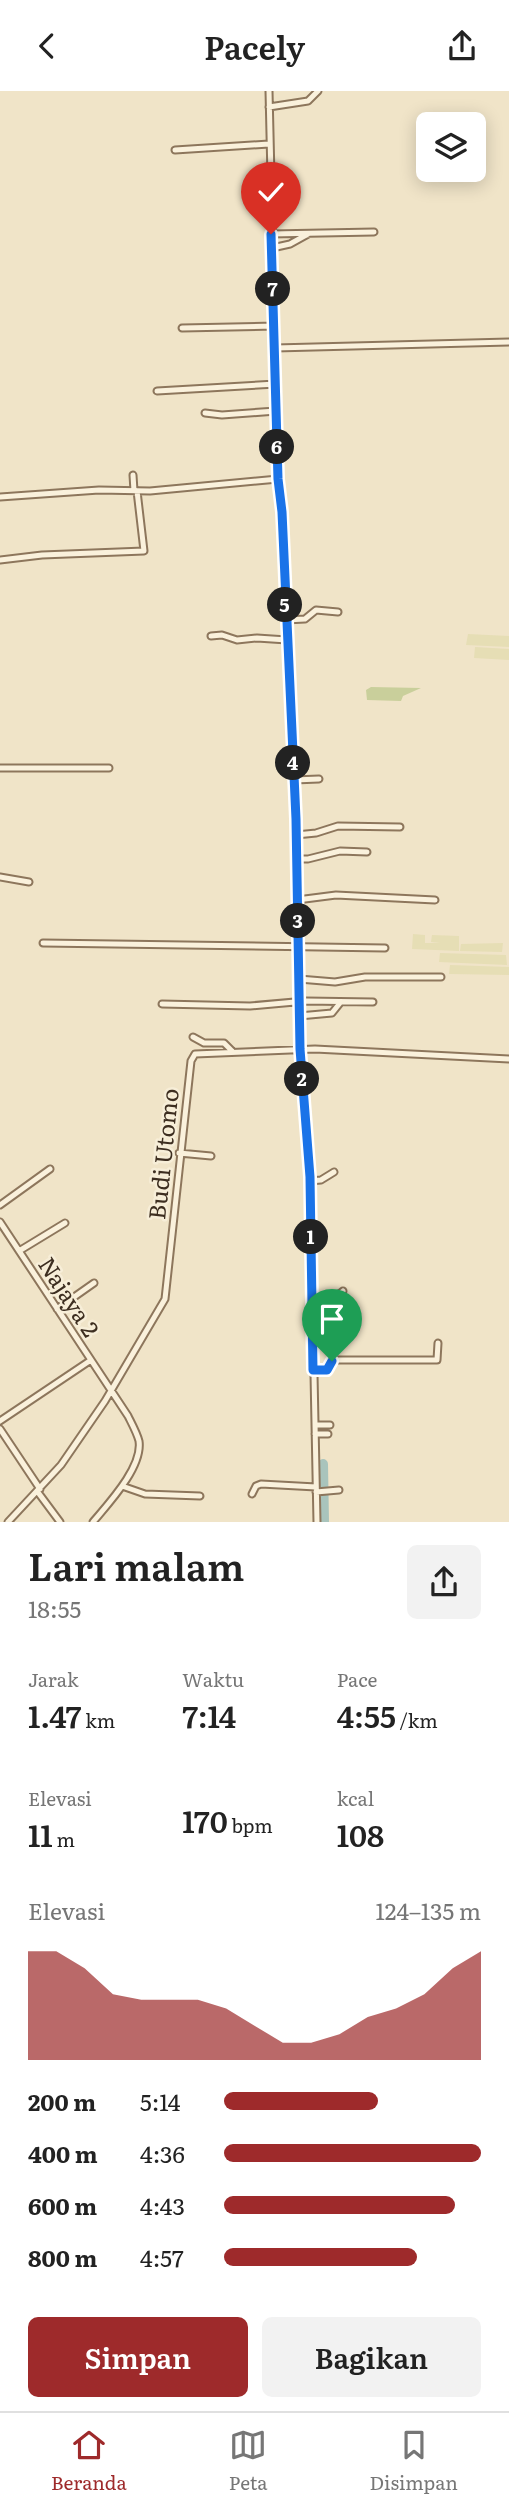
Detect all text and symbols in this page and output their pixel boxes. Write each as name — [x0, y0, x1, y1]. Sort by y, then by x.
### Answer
text: Pacely — [204, 22, 305, 70]
icon: back — [28, 27, 66, 65]
icon: share — [443, 27, 481, 65]
map controls — [416, 112, 486, 182]
button: layers — [416, 112, 486, 182]
pin — [241, 162, 301, 234]
icon: check — [252, 173, 290, 211]
pin: 7 — [256, 271, 290, 307]
text: 7 — [267, 274, 278, 302]
pin: 6 — [260, 429, 294, 465]
text: 6 — [271, 432, 282, 460]
pin: 5 — [268, 587, 302, 623]
text: 5 — [279, 590, 290, 618]
pin: 4 — [276, 745, 310, 781]
text: 4 — [287, 748, 298, 776]
pin: 3 — [280, 903, 316, 939]
text: 3 — [292, 906, 303, 934]
pin: 2 — [284, 1061, 320, 1097]
text: 2 — [296, 1064, 307, 1092]
street label: Budi Utomo — [138, 1087, 186, 1221]
pin: 1 — [294, 1219, 328, 1255]
text: 1 — [307, 1222, 314, 1250]
street label: Najaya 2 — [31, 1249, 109, 1343]
pin — [302, 1289, 362, 1361]
icon: arrive — [313, 1300, 351, 1338]
text: Lari malam — [28, 1536, 244, 1593]
button: share — [407, 1545, 481, 1619]
text: 18:55 — [28, 1591, 81, 1625]
text: Jarak — [28, 1665, 79, 1693]
text: Waktu — [182, 1665, 244, 1693]
text: Pace — [337, 1665, 377, 1693]
text: 1.47 — [28, 1693, 81, 1737]
text: 7:14 — [182, 1693, 236, 1737]
text: 4:55 — [337, 1693, 396, 1737]
text: km — [81, 1706, 115, 1734]
text: /km — [396, 1706, 438, 1734]
text: Elevasi — [28, 1784, 92, 1812]
text: kcal — [337, 1784, 374, 1812]
text: 170 — [182, 1798, 228, 1842]
text: bpm — [228, 1811, 273, 1839]
text: 11 — [28, 1812, 53, 1856]
text: 108 — [337, 1812, 384, 1856]
text: m — [53, 1825, 75, 1853]
text: Elevasi — [28, 1893, 105, 1927]
text: 124–135 m — [375, 1893, 481, 1927]
text: 200 m — [28, 2084, 96, 2118]
text: 5:14 — [140, 2084, 180, 2118]
text: 400 m — [28, 2136, 98, 2170]
text: 4:36 — [140, 2136, 185, 2170]
text: 600 m — [28, 2188, 97, 2222]
text: 4:43 — [140, 2188, 185, 2222]
text: 800 m — [28, 2240, 97, 2274]
text: 4:57 — [140, 2240, 184, 2274]
button: Simpan — [28, 2317, 248, 2397]
button: Bagikan — [262, 2317, 481, 2397]
tab: Beranda — [51, 2426, 127, 2496]
tab: Peta — [229, 2426, 267, 2496]
tab: Disimpan — [370, 2426, 458, 2496]

